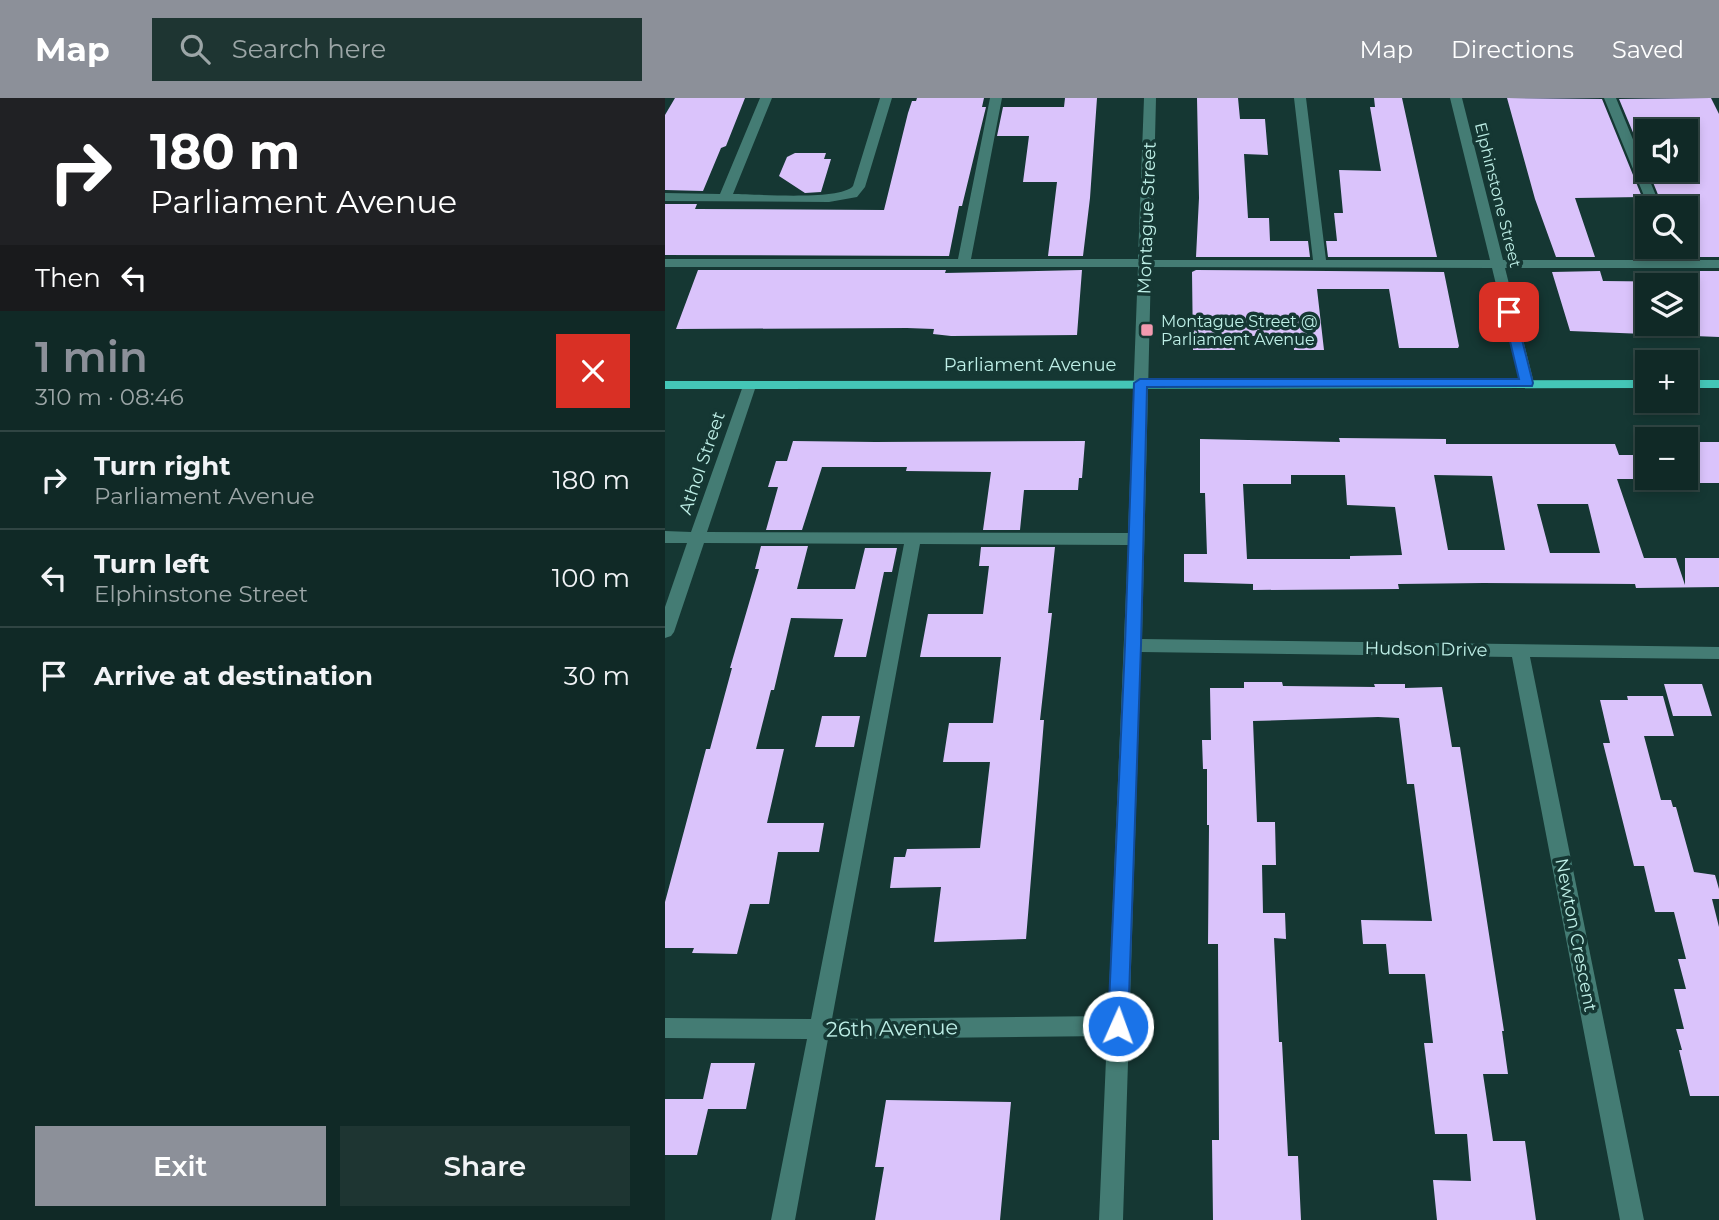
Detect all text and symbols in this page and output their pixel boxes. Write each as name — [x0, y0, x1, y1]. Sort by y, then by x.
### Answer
search box — [152, 18, 642, 81]
text: Map — [35, 29, 110, 69]
icon: search — [176, 30, 214, 68]
text: Search here — [232, 33, 386, 65]
text: Map — [1360, 35, 1413, 64]
text: Directions — [1451, 35, 1574, 64]
text: Saved — [1612, 35, 1684, 64]
map controls — [1635, 119, 1698, 490]
button: sound — [1635, 119, 1698, 182]
street label: Elphinstone Street — [1471, 120, 1525, 270]
text: 180 m — [150, 122, 300, 181]
icon: right — [35, 126, 126, 217]
street label: Montague Street — [1133, 141, 1161, 295]
text: Parliament Avenue — [150, 182, 457, 221]
button: search — [1635, 196, 1698, 259]
icon: left — [115, 259, 153, 297]
text: Then — [35, 262, 101, 294]
button: layers — [1635, 273, 1698, 336]
pin — [1479, 282, 1539, 342]
icon: arrive — [1490, 293, 1528, 331]
place label: Montague Street @ Parliament Avenue — [1161, 312, 1317, 349]
marker: Montague Street @ Parliament Avenue — [1139, 322, 1155, 338]
text: 1 min — [35, 331, 148, 383]
button: close — [556, 334, 630, 408]
button: + — [1635, 350, 1698, 413]
street label: Parliament Avenue — [944, 354, 1117, 376]
text: 310 m · 08:46 — [35, 383, 184, 411]
street label: Athol Street — [674, 409, 730, 517]
button: − — [1635, 427, 1698, 490]
text: Turn right — [94, 450, 230, 482]
icon: right — [35, 461, 73, 499]
text: 180 m — [552, 464, 630, 496]
text: Parliament Avenue — [94, 482, 315, 510]
text: Turn left — [94, 548, 210, 580]
icon: left — [35, 559, 73, 597]
text: 100 m — [552, 562, 630, 594]
text: Elphinstone Street — [94, 580, 308, 608]
street label: Hudson Drive — [1364, 637, 1488, 661]
icon: arrive — [35, 657, 73, 695]
text: Arrive at destination — [94, 660, 373, 692]
text: 30 m — [564, 660, 630, 692]
street label: Newton Crescent — [1550, 856, 1602, 1014]
position arrow — [1081, 989, 1155, 1063]
street label: 26th Avenue — [826, 1014, 958, 1042]
button: Exit — [35, 1126, 326, 1206]
button: Share — [340, 1126, 630, 1206]

